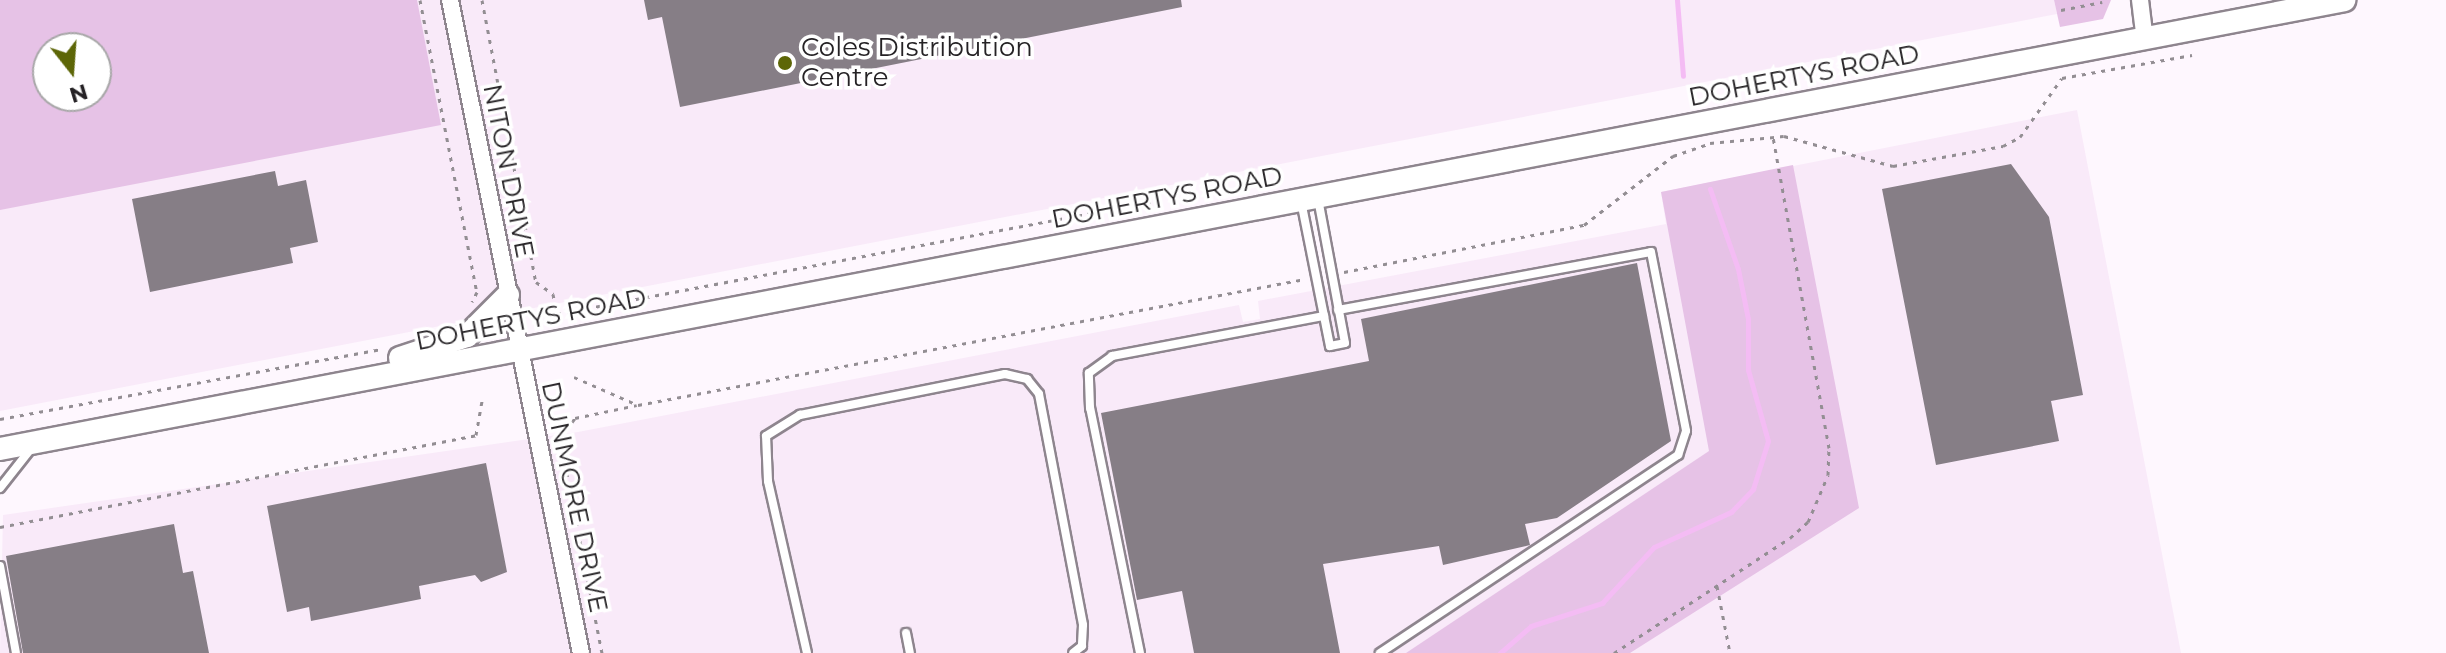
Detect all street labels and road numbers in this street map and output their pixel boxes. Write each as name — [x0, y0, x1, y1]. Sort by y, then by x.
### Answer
street label: DOHERTYS ROAD — [1686, 38, 1922, 114]
street label: NITON DRIVE — [476, 81, 540, 261]
street label: DOHERTYS ROAD — [1049, 160, 1285, 236]
street label: DOHERTYS ROAD — [413, 282, 649, 358]
street label: DUNMORE DRIVE — [534, 378, 614, 616]

